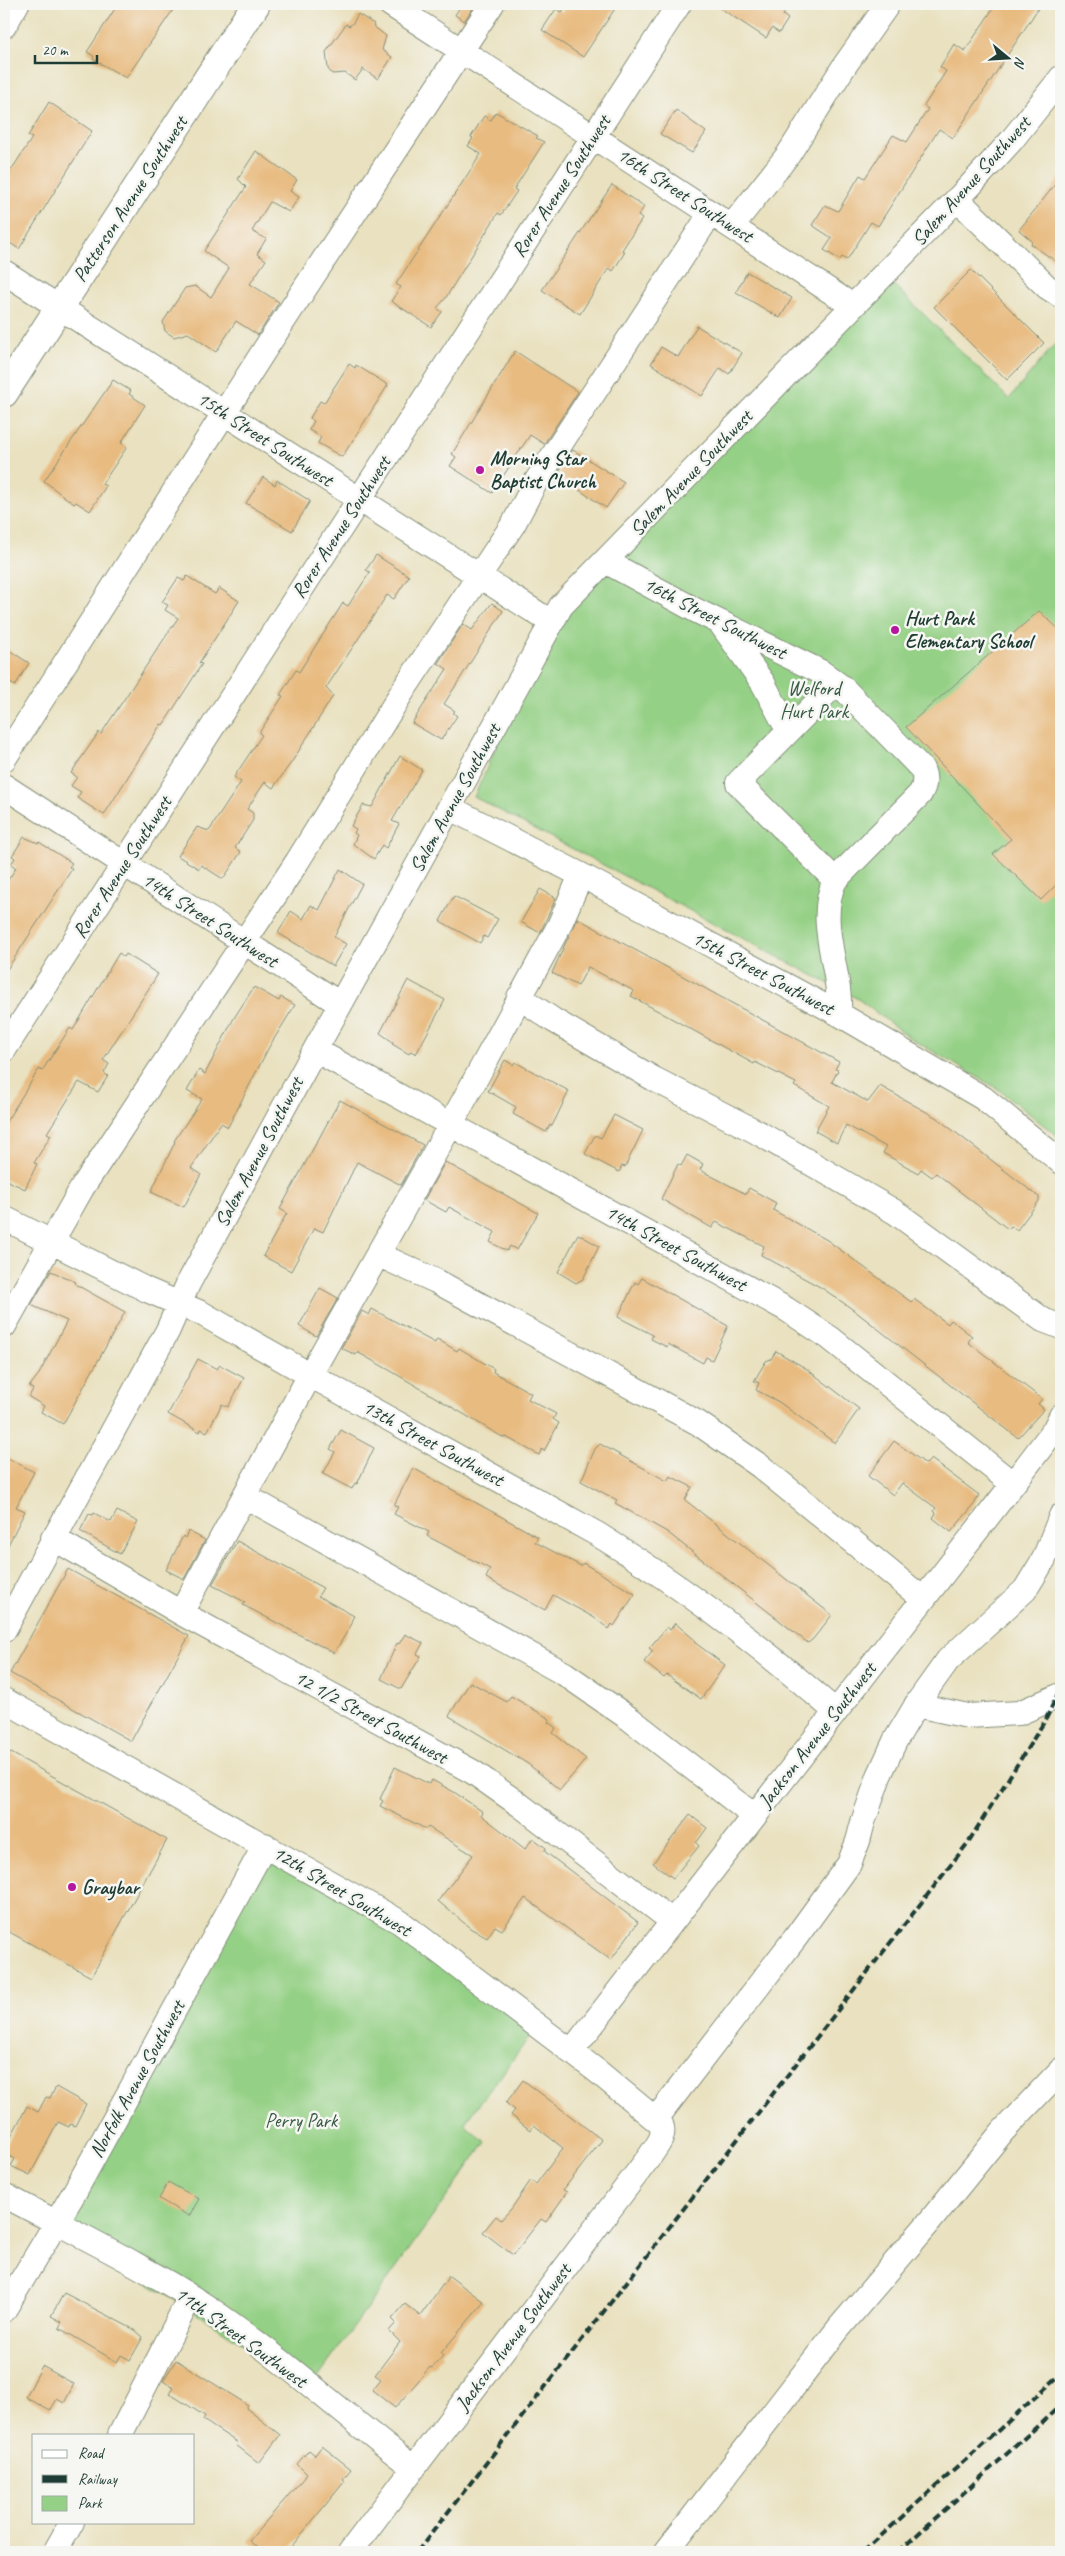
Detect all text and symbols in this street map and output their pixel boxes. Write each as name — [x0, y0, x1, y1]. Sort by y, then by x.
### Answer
scale bar — [35, 32, 98, 64]
north arrow — [982, 32, 1032, 82]
text: 20 m — [42, 41, 69, 60]
text: N — [1010, 55, 1029, 71]
street label: Rorer Avenue Southwest — [506, 108, 617, 262]
street label: Patterson Avenue Southwest — [67, 109, 194, 287]
street label: Salem Avenue Southwest — [906, 109, 1037, 251]
street label: 16th Street Southwest — [612, 142, 760, 250]
street label: 15th Street Southwest — [192, 386, 340, 494]
street label: Salem Avenue Southwest — [624, 403, 759, 541]
place label: Morning Star Baptist Church — [490, 446, 597, 494]
street label: Rorer Avenue Southwest — [286, 449, 397, 603]
marker: Morning Star Baptist Church — [474, 464, 486, 476]
street label: 16th Street Southwest — [639, 571, 793, 666]
place label: Hurt Park Elementary School — [905, 606, 1035, 654]
marker: Hurt Park Elementary School — [889, 624, 901, 636]
park label: Welford Hurt Park — [780, 676, 850, 724]
street label: Salem Avenue Southwest — [404, 717, 507, 877]
street label: Rorer Avenue Southwest — [67, 789, 178, 943]
street label: 14th Street Southwest — [137, 867, 285, 975]
street label: 15th Street Southwest — [688, 925, 840, 1022]
street label: Salem Avenue Southwest — [209, 1071, 310, 1231]
street label: 14th Street Southwest — [601, 1199, 753, 1298]
street label: 13th Street Southwest — [358, 1394, 510, 1493]
street label: Jackson Avenue Southwest — [752, 1655, 883, 1814]
street label: 12 1/2 Street Southwest — [290, 1665, 454, 1770]
street label: 12th Street Southwest — [268, 1840, 418, 1943]
place label: Graybar — [82, 1875, 142, 1901]
marker: Graybar — [66, 1881, 78, 1893]
street label: Norfolk Avenue Southwest — [83, 1994, 192, 2162]
park label: Perry Park — [265, 2108, 339, 2133]
street label: Jackson Avenue Southwest — [449, 2257, 578, 2416]
street label: 11th Street Southwest — [170, 2281, 314, 2395]
legend — [32, 2434, 195, 2524]
text: Road — [78, 2444, 105, 2463]
text: Railway — [78, 2470, 119, 2489]
text: Park — [78, 2494, 103, 2513]

